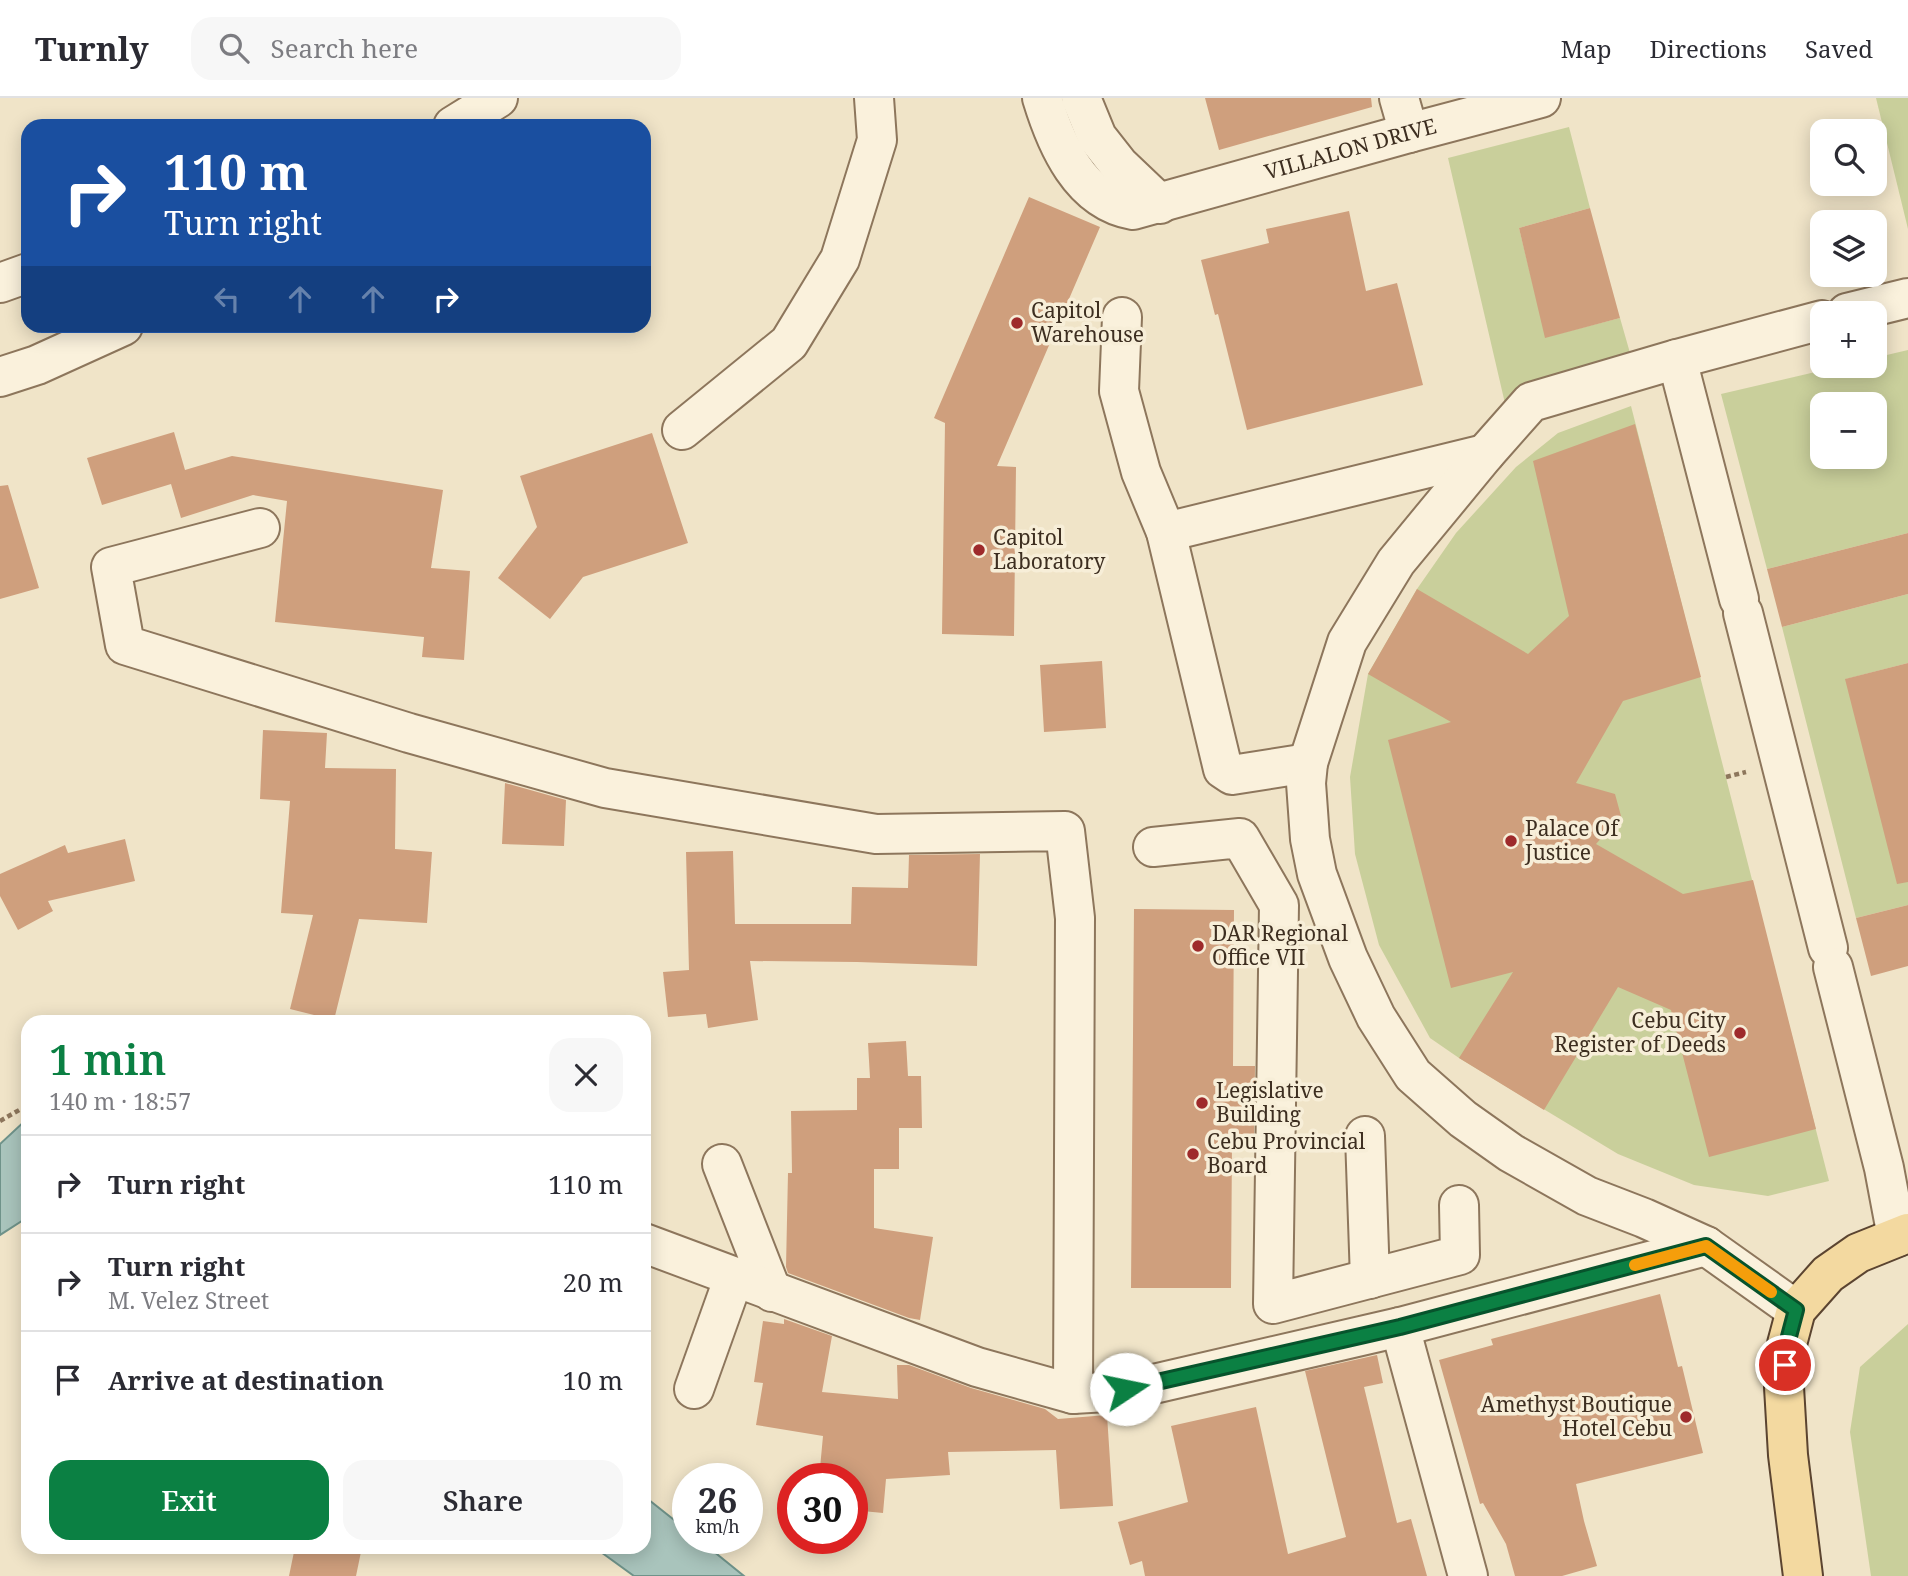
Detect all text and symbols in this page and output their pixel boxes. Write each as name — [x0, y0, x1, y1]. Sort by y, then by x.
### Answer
search box — [191, 17, 681, 80]
text: Turnly — [35, 26, 149, 71]
icon: search — [215, 29, 253, 67]
text: Search here — [271, 30, 418, 66]
text: Map — [1561, 32, 1612, 65]
text: Directions — [1650, 32, 1767, 65]
text: Saved — [1805, 32, 1873, 65]
street label: VILLALON DRIVE — [1261, 111, 1439, 186]
map controls — [1810, 119, 1887, 469]
button: search — [1810, 119, 1887, 196]
text: 110 m — [164, 138, 308, 204]
icon: right — [49, 147, 140, 238]
text: Turn right — [164, 201, 322, 244]
button: layers — [1810, 210, 1887, 287]
icon: left — [208, 280, 246, 318]
icon: ahead — [281, 280, 319, 318]
icon: ahead — [354, 280, 392, 318]
icon: right — [427, 280, 465, 318]
place label: Capitol Warehouse — [1031, 296, 1144, 348]
button: + — [1810, 301, 1887, 378]
marker: Capitol Warehouse — [1009, 315, 1025, 331]
button: − — [1810, 392, 1887, 469]
place label: Capitol Laboratory — [993, 523, 1106, 575]
marker: Capitol Laboratory — [971, 542, 987, 558]
place label: Palace Of Justice — [1524, 814, 1620, 866]
marker: Palace Of Justice — [1503, 833, 1519, 849]
place label: DAR Regional Office VII — [1212, 919, 1348, 971]
marker: DAR Regional Office VII — [1190, 938, 1206, 954]
place label: Cebu City Register of Deeds — [1554, 1006, 1726, 1058]
marker: Cebu City Register of Deeds — [1732, 1025, 1748, 1041]
text: 1 min — [49, 1030, 166, 1087]
button: close — [549, 1038, 623, 1112]
place label: Legislative Building — [1216, 1076, 1324, 1128]
text: 140 m · 18:57 — [49, 1085, 191, 1117]
marker: Legislative Building — [1194, 1095, 1210, 1111]
place label: Cebu Provincial Board — [1207, 1127, 1366, 1179]
marker: Cebu Provincial Board — [1185, 1146, 1201, 1162]
icon: right — [49, 1165, 87, 1203]
text: Turn right — [108, 1166, 245, 1202]
text: 110 m — [548, 1166, 623, 1202]
text: Turn right — [108, 1248, 245, 1284]
icon: right — [49, 1263, 87, 1301]
text: 20 m — [563, 1264, 623, 1300]
text: M. Velez Street — [108, 1284, 269, 1316]
pin — [1755, 1335, 1815, 1395]
icon: arrive — [1766, 1346, 1804, 1384]
position arrow — [1089, 1352, 1163, 1426]
icon: arrive — [49, 1361, 87, 1399]
text: Arrive at destination — [108, 1362, 384, 1398]
text: 10 m — [563, 1362, 623, 1398]
place label: Amethyst Boutique Hotel Cebu — [1481, 1390, 1672, 1442]
marker: Amethyst Boutique Hotel Cebu — [1678, 1409, 1694, 1425]
button: Exit — [49, 1460, 329, 1540]
button: Share — [343, 1460, 623, 1540]
speed limit sign: 30 — [777, 1463, 868, 1554]
text: 26 — [698, 1476, 737, 1523]
text: km/h — [695, 1514, 740, 1538]

